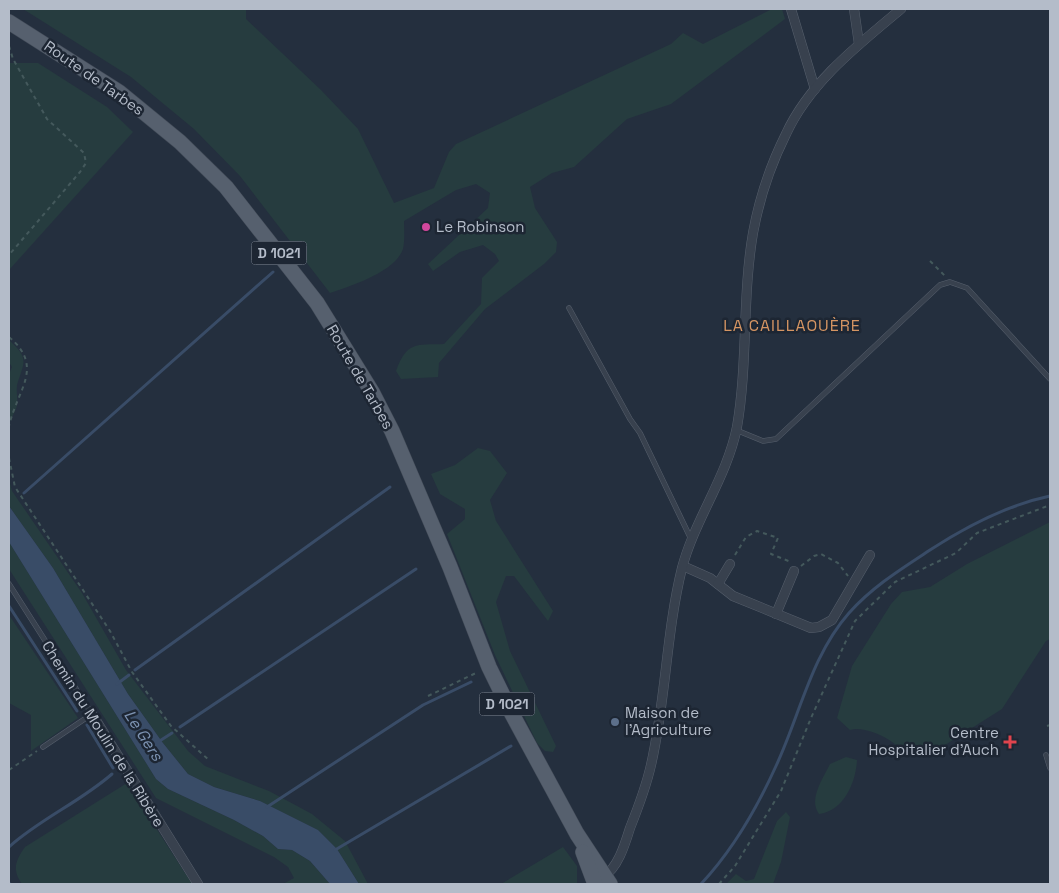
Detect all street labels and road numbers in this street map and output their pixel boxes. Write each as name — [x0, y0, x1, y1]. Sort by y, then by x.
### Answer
street label: Route de Tarbes — [41, 36, 148, 119]
road number: D 1021 — [252, 242, 306, 264]
street label: Route de Tarbes — [323, 321, 398, 432]
street label: Chemin du Moulin de la Ribère — [38, 637, 169, 831]
road number: D 1021 — [480, 692, 534, 716]

